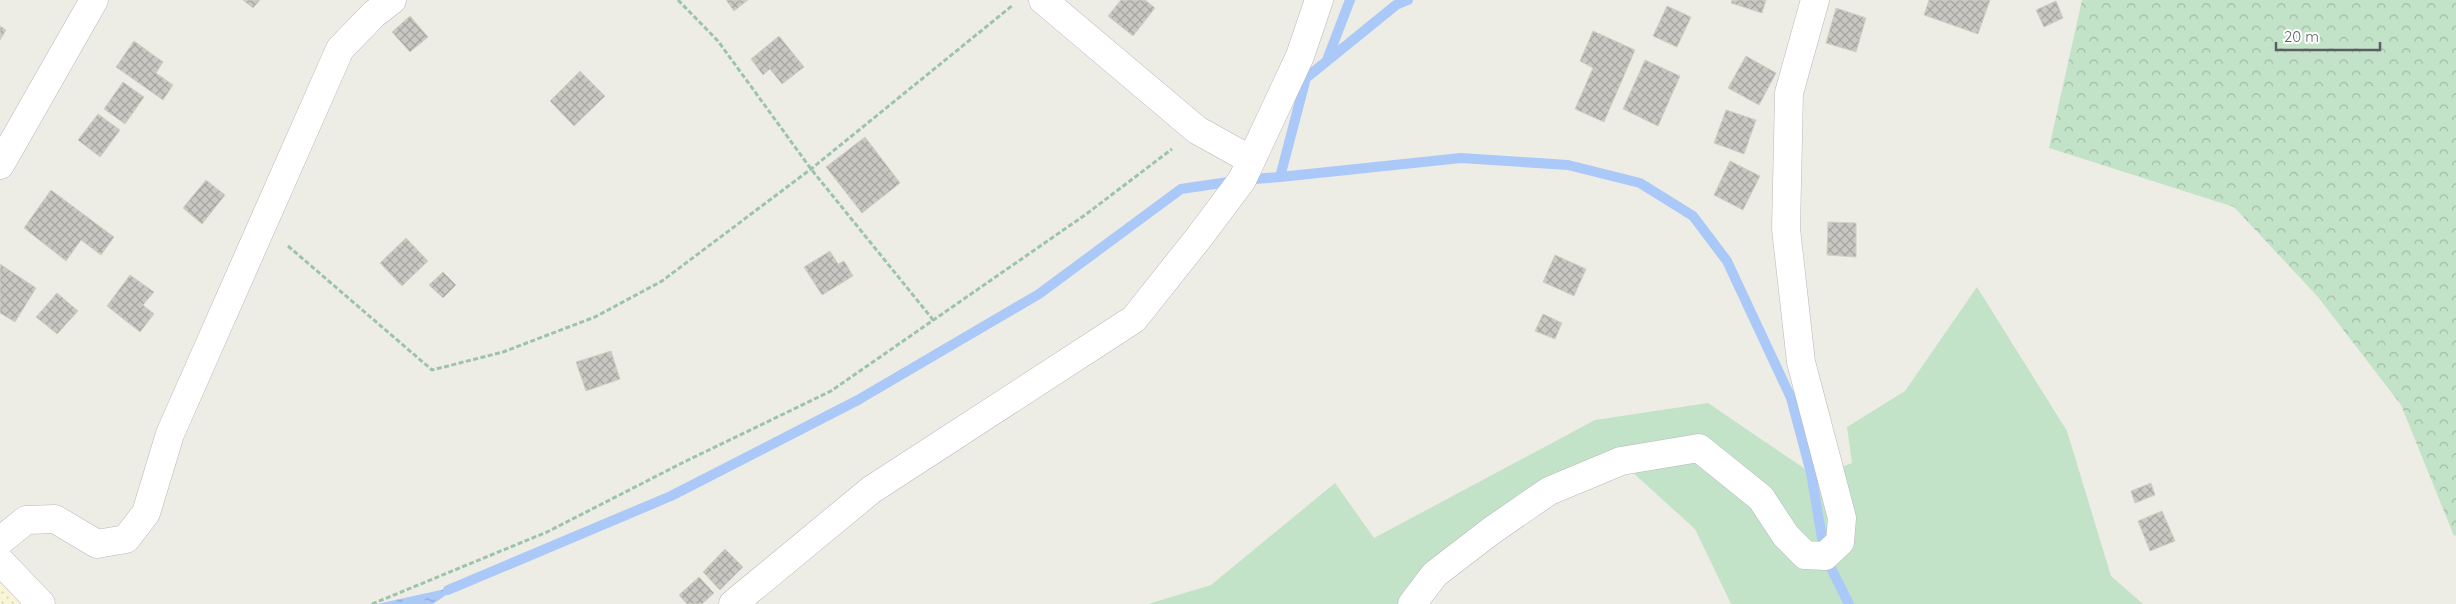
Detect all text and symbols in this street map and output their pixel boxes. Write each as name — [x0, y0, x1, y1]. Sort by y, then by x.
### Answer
scale bar — [2276, 20, 2380, 52]
text: 20 m — [2284, 27, 2319, 46]

